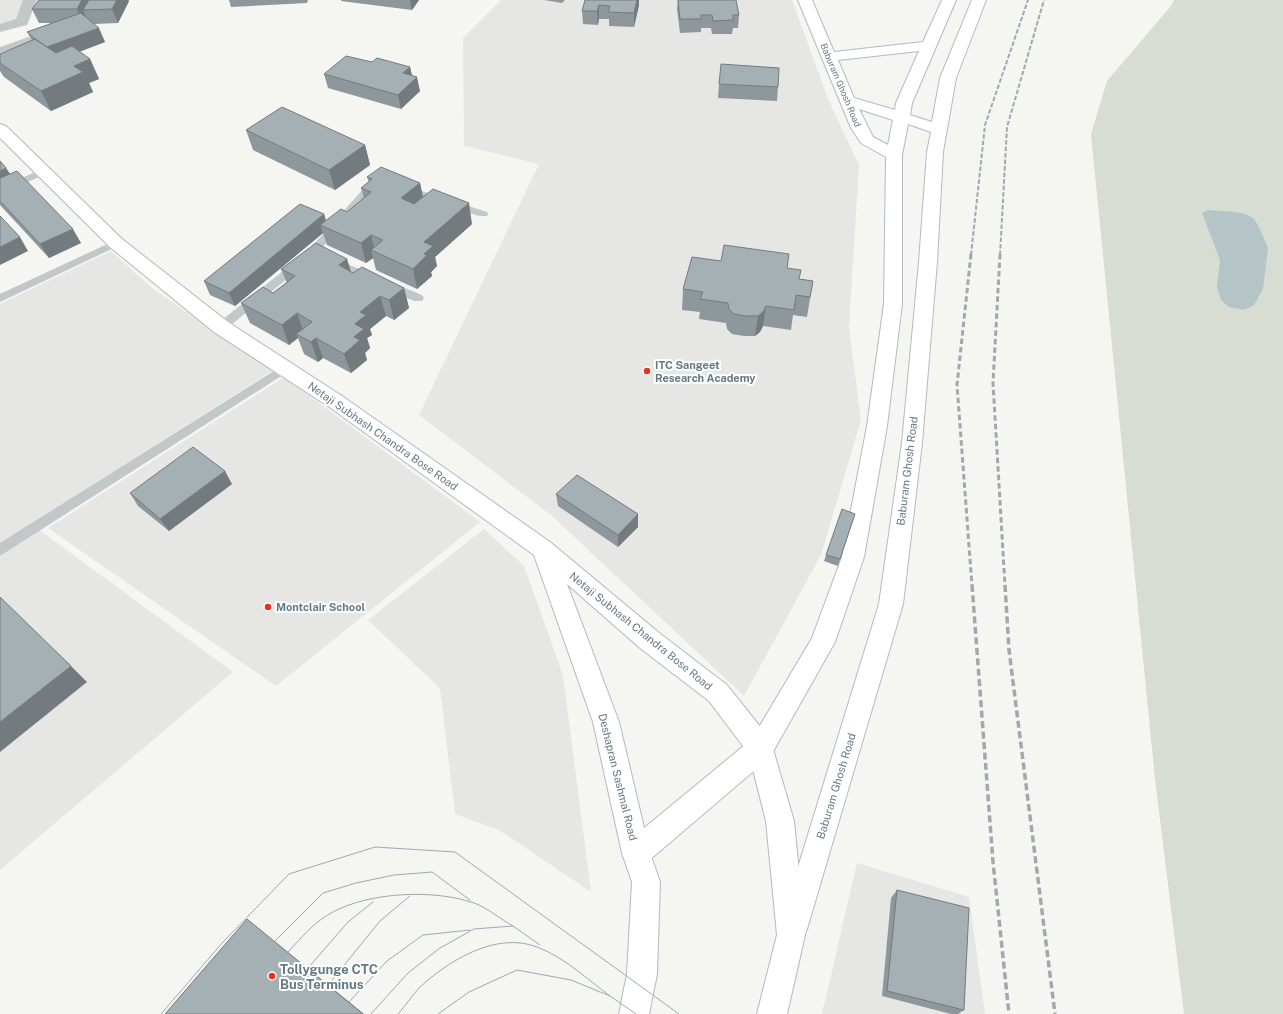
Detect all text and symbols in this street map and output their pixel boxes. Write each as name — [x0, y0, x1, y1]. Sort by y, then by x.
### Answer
street label: Baburam Ghosh Road — [818, 41, 864, 129]
place label: ITC Sangeet Research Academy — [655, 359, 756, 384]
marker: ITC Sangeet Research Academy — [642, 366, 652, 376]
street label: Netaji Subhash Chandra Bose Road — [306, 379, 460, 493]
street label: Baburam Ghosh Road — [894, 416, 920, 526]
street label: Netaji Subhash Chandra Bose Road — [567, 570, 715, 692]
place label: Montclair School — [276, 601, 365, 613]
marker: Montclair School — [263, 602, 273, 612]
street label: Deshapran Sashmal Road — [596, 712, 640, 842]
street label: Baburam Ghosh Road — [814, 732, 858, 840]
place label: Tollygunge CTC Bus Terminus — [280, 962, 378, 992]
marker: Tollygunge CTC Bus Terminus — [267, 971, 277, 981]

